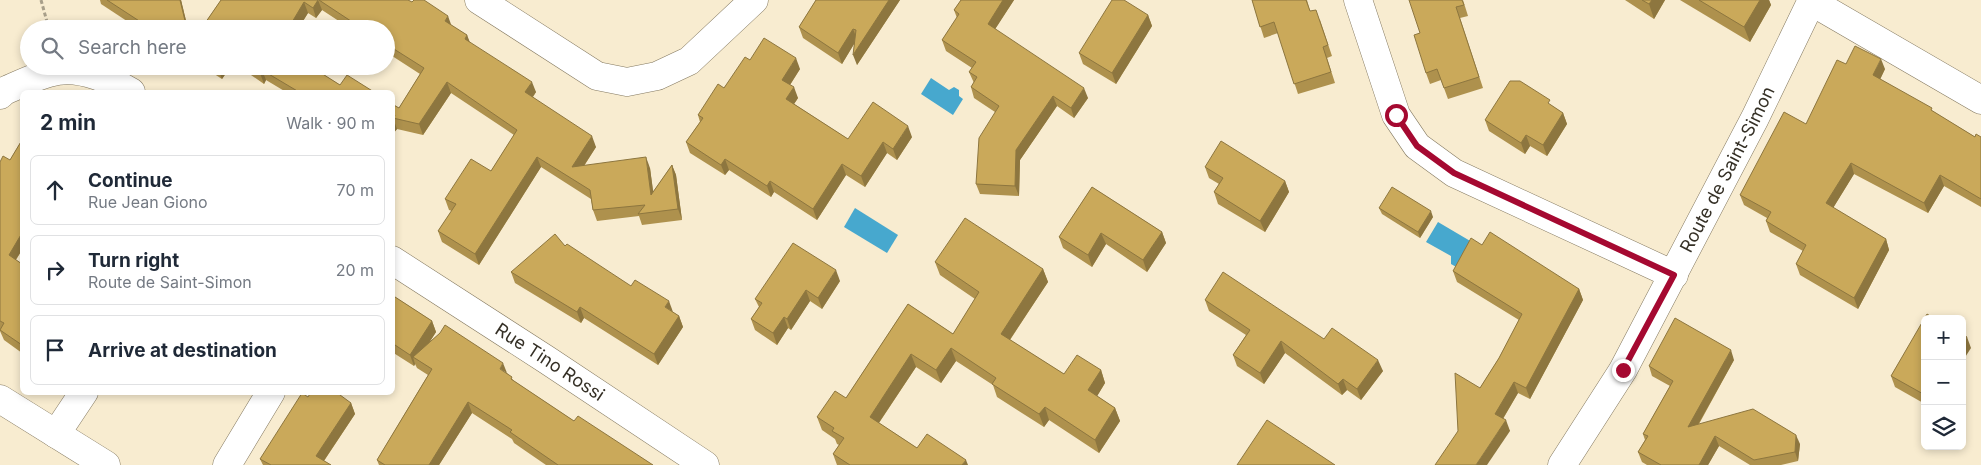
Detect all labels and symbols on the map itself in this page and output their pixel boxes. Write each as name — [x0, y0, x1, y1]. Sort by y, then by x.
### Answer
street label: Route de Saint-Simon — [1675, 83, 1779, 256]
route start — [1385, 104, 1408, 127]
street label: Rue Tino Rossi — [492, 319, 608, 405]
route end — [1612, 359, 1635, 382]

